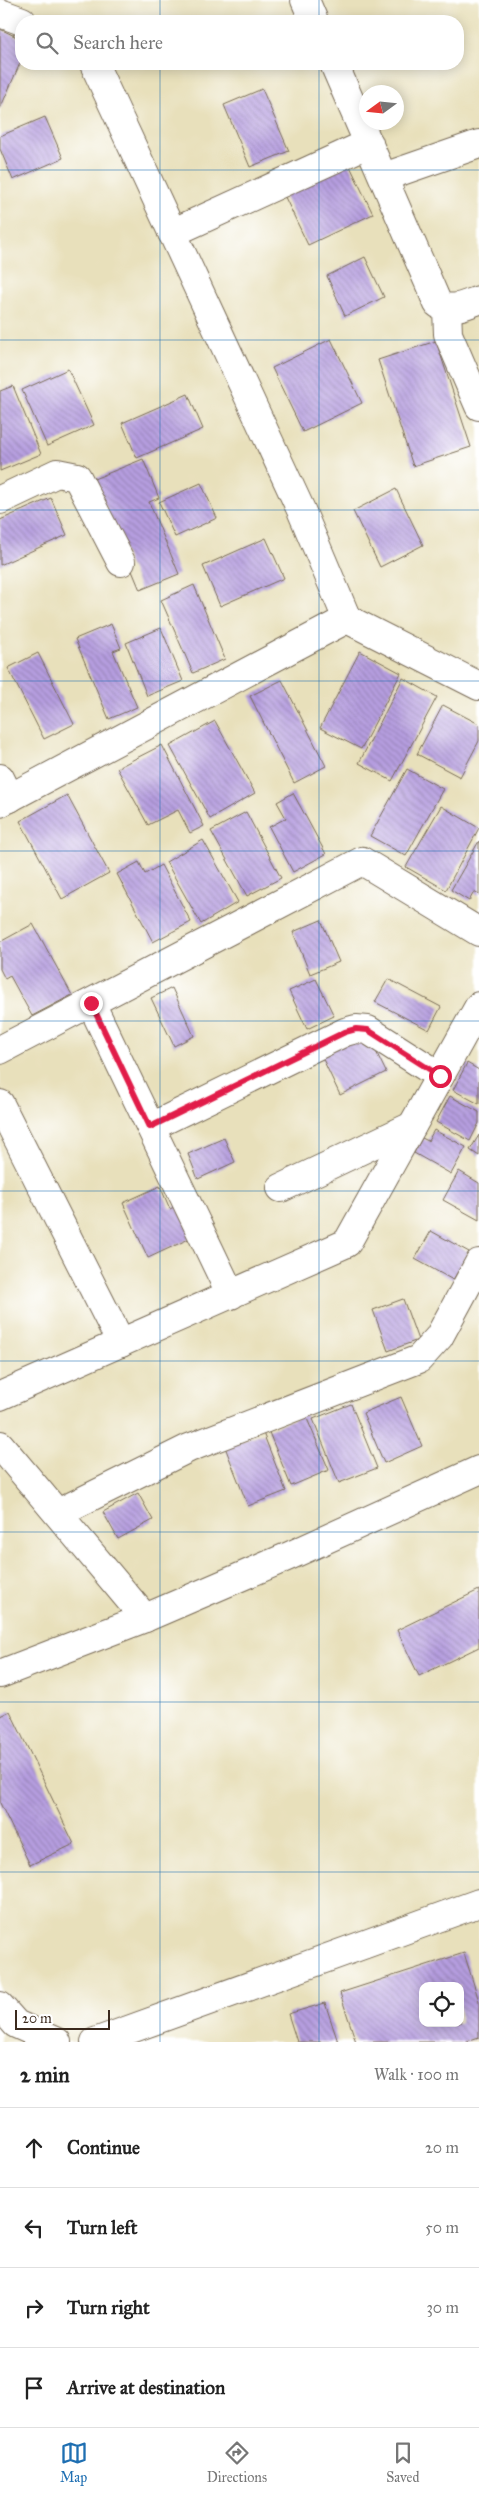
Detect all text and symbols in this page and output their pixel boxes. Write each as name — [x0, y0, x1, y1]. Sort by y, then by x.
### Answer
search box — [15, 15, 464, 70]
icon: search — [33, 29, 61, 57]
text: Search here — [73, 31, 163, 54]
north arrow — [359, 85, 404, 130]
route end — [80, 992, 103, 1015]
route start — [429, 1065, 452, 1088]
map controls — [419, 1982, 464, 2027]
button: locate — [419, 1982, 464, 2027]
scale bar — [15, 2007, 110, 2030]
text: 20 m — [22, 2010, 52, 2027]
text: 2 min — [20, 2062, 70, 2088]
text: Walk · 100 m — [374, 2065, 459, 2084]
icon: ahead — [20, 2134, 48, 2162]
text: Continue — [67, 2136, 140, 2159]
text: 20 m — [425, 2138, 459, 2157]
icon: left — [20, 2214, 48, 2242]
text: Turn left — [67, 2216, 137, 2239]
text: 50 m — [425, 2218, 459, 2237]
icon: right — [20, 2294, 48, 2322]
text: Turn right — [67, 2296, 150, 2319]
text: 30 m — [426, 2298, 459, 2317]
icon: arrive — [20, 2374, 48, 2402]
text: Arrive at destination — [67, 2376, 225, 2399]
tab: Map — [60, 2439, 88, 2486]
tab: Directions — [207, 2439, 267, 2486]
tab: Saved — [386, 2439, 419, 2486]

